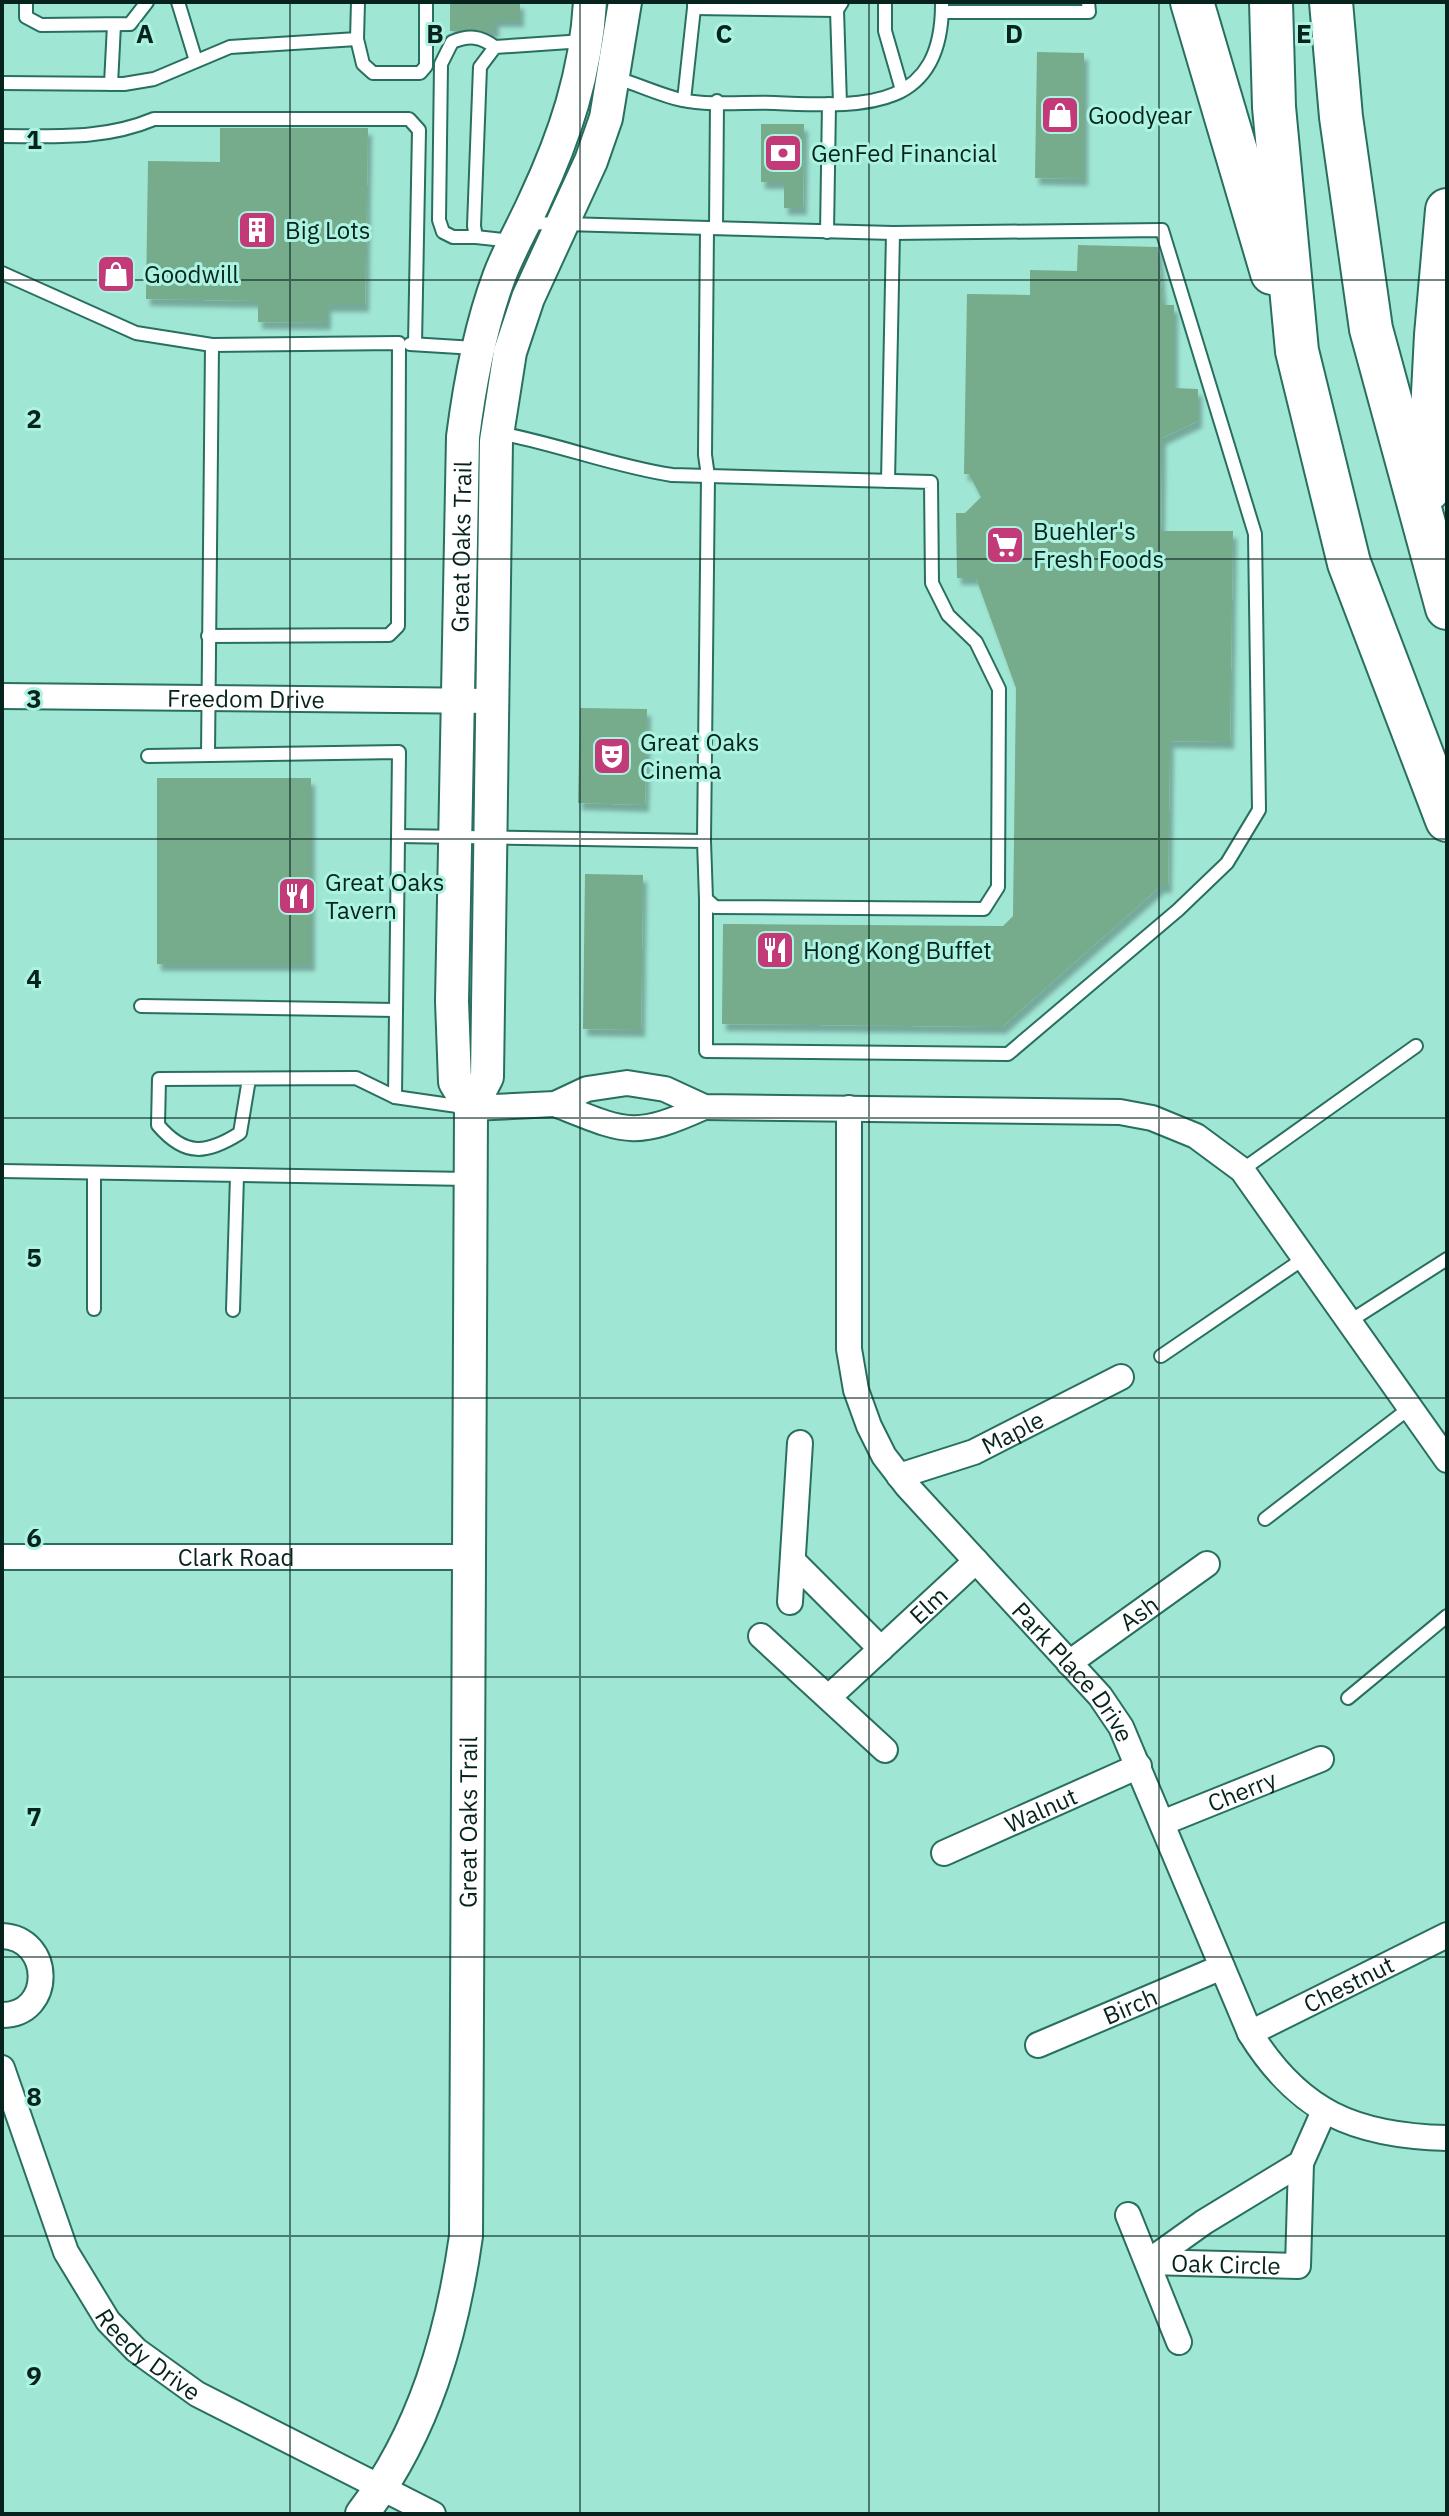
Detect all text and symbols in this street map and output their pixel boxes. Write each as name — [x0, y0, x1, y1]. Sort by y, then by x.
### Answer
text: A — [136, 16, 154, 50]
text: B — [426, 16, 444, 50]
text: C — [716, 16, 733, 50]
text: D — [1005, 16, 1023, 50]
text: E — [1296, 16, 1312, 50]
shop icon: Goodyear — [1039, 94, 1081, 136]
place label: Goodyear — [1088, 99, 1192, 131]
text: 1 — [26, 122, 42, 156]
bank icon: GenFed Financial — [762, 132, 804, 174]
place label: GenFed Financial — [811, 137, 997, 169]
building icon: Big Lots — [236, 209, 278, 251]
place label: Big Lots — [285, 214, 370, 246]
shop icon: Goodwill — [95, 253, 137, 295]
place label: Goodwill — [144, 258, 239, 290]
text: 2 — [26, 401, 42, 435]
street label: Great Oaks Trail — [443, 460, 479, 633]
place label: Buehler's Fresh Foods — [1033, 515, 1164, 575]
supermarket icon: Buehler's Fresh Foods — [984, 524, 1026, 566]
text: 3 — [26, 681, 42, 715]
street label: Freedom Drive — [167, 682, 325, 715]
place label: Great Oaks Cinema — [640, 726, 759, 786]
theatre icon: Great Oaks Cinema — [591, 735, 633, 777]
place label: Great Oaks Tavern — [325, 866, 444, 926]
restaurant icon: Great Oaks Tavern — [276, 875, 318, 917]
restaurant icon: Hong Kong Buffet — [754, 929, 796, 971]
place label: Hong Kong Buffet — [803, 934, 992, 966]
text: 4 — [26, 961, 42, 995]
text: 5 — [26, 1240, 42, 1274]
street label: Maple — [976, 1403, 1049, 1462]
text: 6 — [26, 1520, 42, 1554]
street label: Clark Road — [178, 1541, 294, 1573]
street label: Elm — [902, 1579, 954, 1631]
street label: Ash — [1113, 1588, 1165, 1638]
street label: Park Place Drive — [1005, 1595, 1141, 1747]
street label: Great Oaks Trail — [451, 1736, 484, 1908]
street label: Cherry — [1203, 1763, 1281, 1819]
street label: Walnut — [999, 1780, 1082, 1840]
text: 7 — [26, 1799, 42, 1833]
street label: Chestnut — [1298, 1948, 1399, 2020]
street label: Birch — [1098, 1980, 1162, 2032]
text: 8 — [26, 2079, 42, 2113]
street label: Oak Circle — [1171, 2247, 1281, 2282]
street label: Reedy Drive — [88, 2302, 207, 2408]
text: 9 — [26, 2358, 42, 2392]

